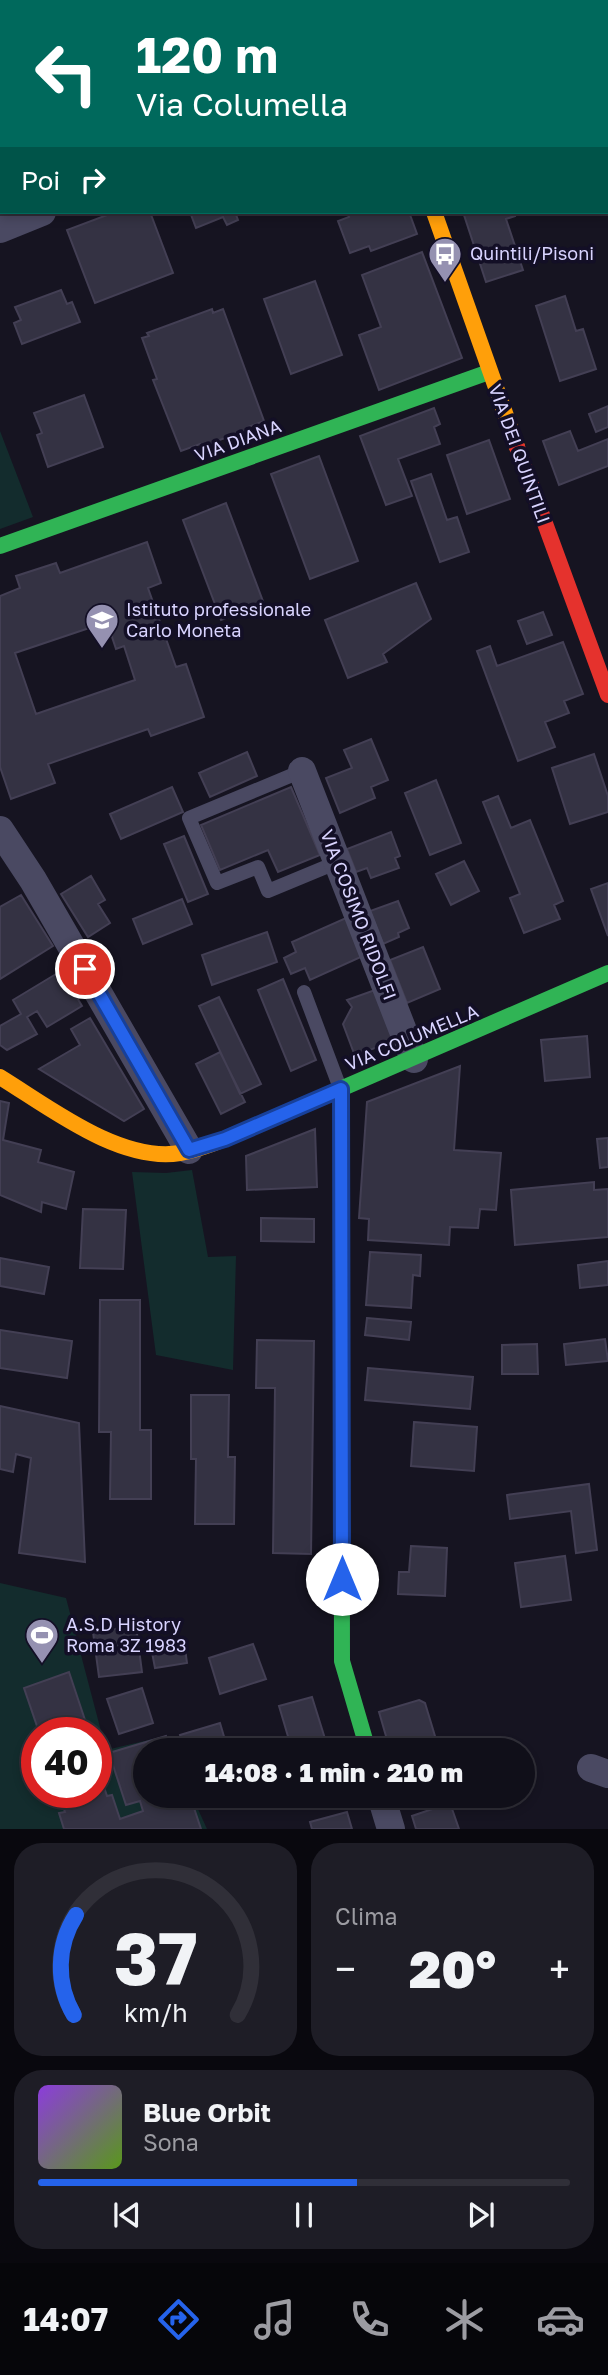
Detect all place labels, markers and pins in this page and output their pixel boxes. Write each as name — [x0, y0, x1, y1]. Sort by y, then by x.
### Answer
bus stop icon: Quintili/Pisoni — [426, 235, 464, 284]
place label: Quintili/Pisoni — [470, 242, 594, 264]
place label: Istituto professionale Carlo Moneta — [126, 598, 311, 641]
school or university icon: Istituto professionale Carlo Moneta — [83, 601, 121, 650]
pin — [55, 939, 115, 999]
place label: A.S.D History Roma 3Z 1983 — [66, 1613, 186, 1656]
sports icon: A.S.D History Roma 3Z 1983 — [23, 1616, 61, 1665]

